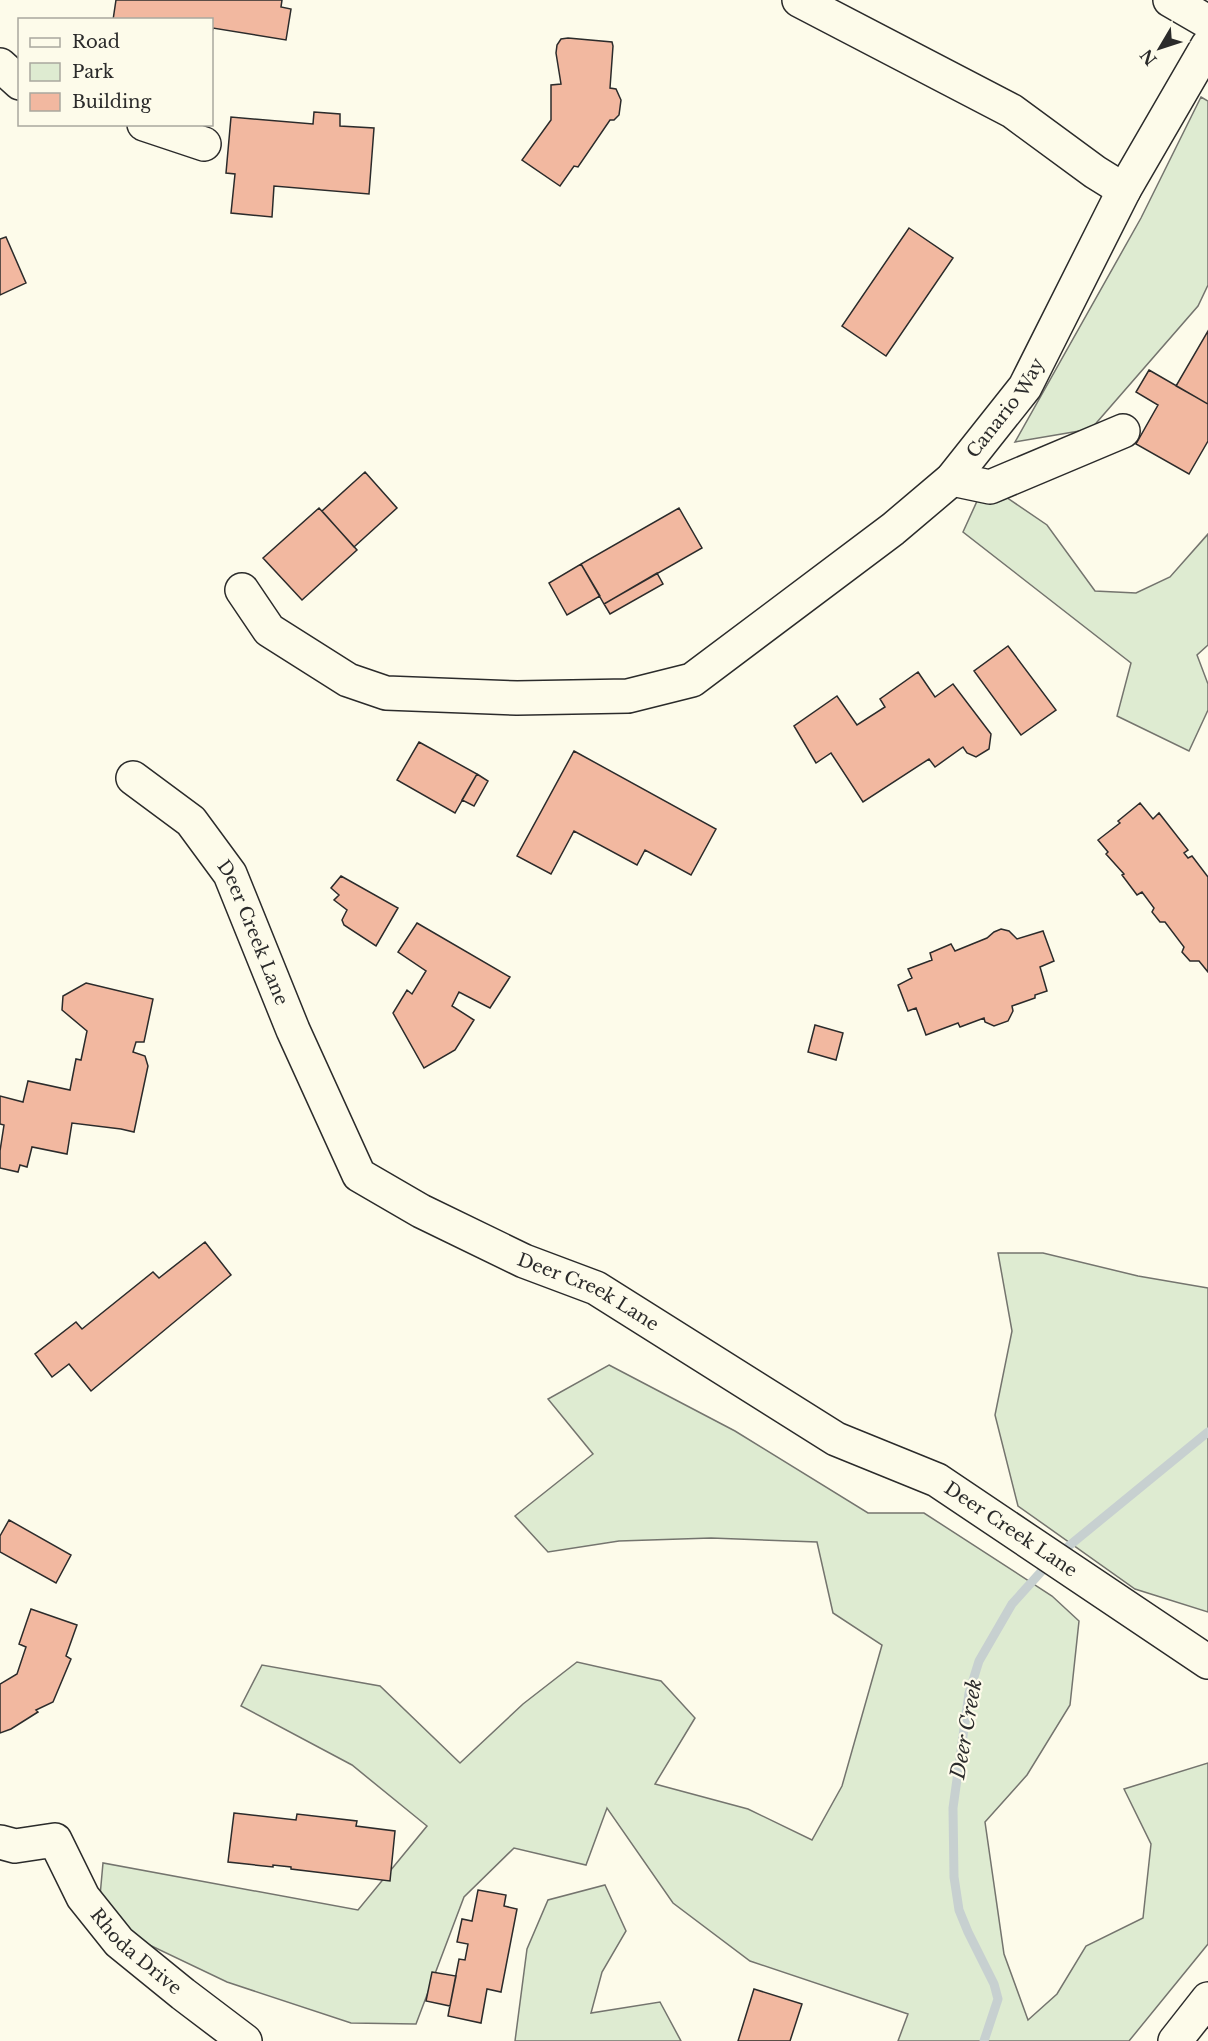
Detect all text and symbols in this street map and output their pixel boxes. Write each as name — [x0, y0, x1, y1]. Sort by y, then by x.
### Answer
legend — [18, 18, 213, 126]
north arrow — [1130, 18, 1190, 78]
text: Road — [72, 31, 120, 53]
text: N — [1136, 45, 1161, 70]
text: Park — [72, 61, 114, 83]
text: Building — [72, 91, 151, 113]
street label: Canario Way — [962, 354, 1049, 462]
street label: Deer Creek Lane — [212, 856, 293, 1008]
street label: Deer Creek Lane — [514, 1248, 663, 1336]
street label: Deer Creek Lane — [940, 1477, 1081, 1582]
water label: Deer Creek — [945, 1677, 987, 1782]
street label: Rhoda Drive — [86, 1904, 186, 1999]

